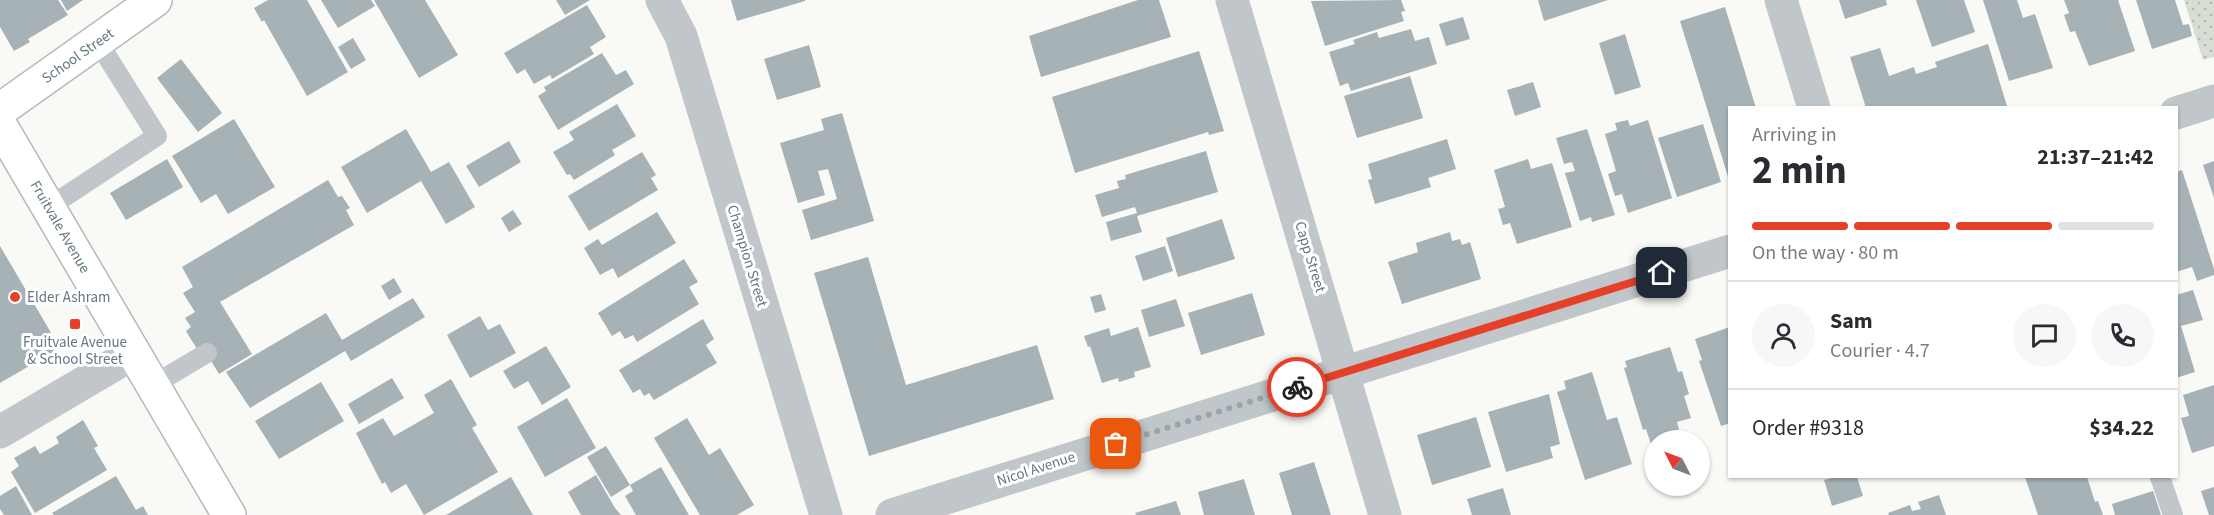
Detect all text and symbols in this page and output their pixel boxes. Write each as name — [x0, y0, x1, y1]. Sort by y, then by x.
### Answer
street label: School Street — [38, 23, 118, 89]
text: Arriving in — [1752, 121, 1837, 149]
text: 21:37–21:42 — [2037, 141, 2154, 173]
text: 2 min — [1752, 143, 1847, 199]
street label: Fruitvale Avenue — [25, 177, 95, 277]
street label: Champion Street — [722, 202, 772, 310]
street label: Capp Street — [1289, 219, 1331, 295]
text: On the way · 80 m — [1752, 239, 1899, 267]
pin — [1636, 247, 1687, 298]
icon: home — [1645, 256, 1678, 289]
place label: Elder Ashram — [27, 287, 110, 308]
marker: Elder Ashram — [8, 290, 22, 304]
button: person — [1752, 304, 1815, 367]
button: chat — [2013, 304, 2076, 367]
button: phone — [2091, 304, 2154, 367]
text: Sam — [1830, 305, 1873, 337]
marker: Fruitvale Avenue & School Street — [68, 317, 82, 331]
place label: Fruitvale Avenue & School Street — [23, 332, 127, 370]
text: Courier · 4.7 — [1830, 337, 1930, 365]
courier — [1267, 357, 1327, 417]
icon: bike — [1281, 371, 1314, 404]
text: Order #9318 — [1752, 412, 1864, 444]
text: $34.22 — [2089, 412, 2154, 444]
pin — [1090, 418, 1141, 469]
icon: bag — [1099, 427, 1132, 460]
north arrow — [1644, 430, 1710, 496]
map controls — [1644, 430, 1710, 496]
street label: Nicol Avenue — [994, 446, 1078, 492]

